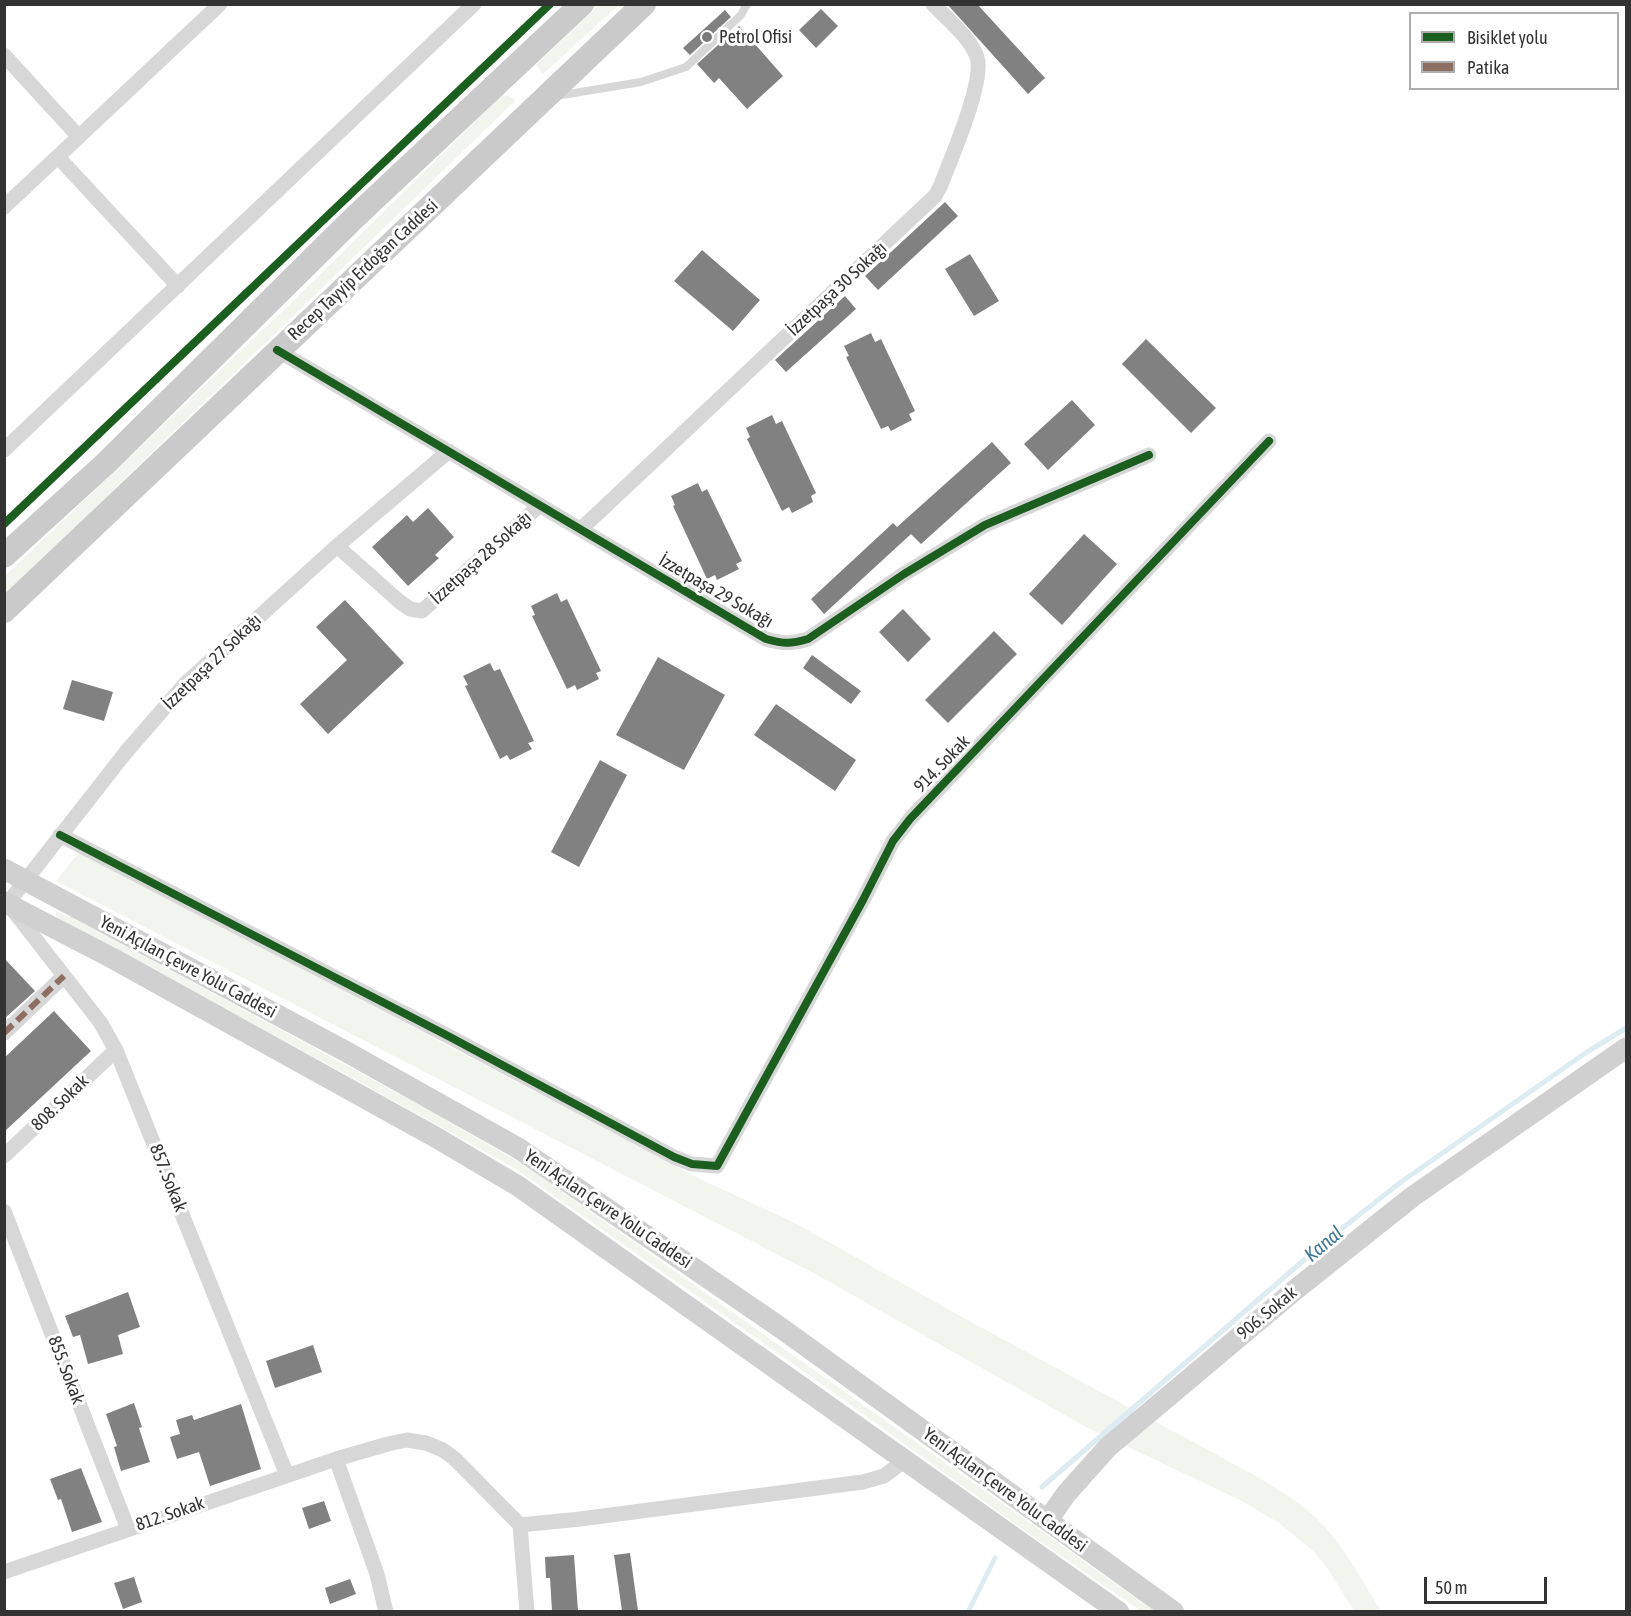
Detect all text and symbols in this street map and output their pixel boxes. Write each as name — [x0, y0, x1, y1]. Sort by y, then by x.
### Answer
legend — [1409, 12, 1619, 90]
place label: Petrol Ofisi — [719, 26, 792, 48]
text: Bisiklet yolu — [1467, 27, 1548, 48]
marker: Petrol Ofisi — [700, 30, 714, 44]
text: Patika — [1467, 57, 1509, 78]
street label: Recep Tayyip Erdoğan Caddesi — [284, 195, 442, 345]
street label: İzzetpaşa 30 Sokağı — [783, 237, 891, 341]
street label: İzzetpaşa 28 Sokağı — [426, 507, 536, 609]
street label: İzzetpaşa 29 Sokağı — [655, 550, 777, 632]
street label: İzzetpaşa 27 Sokağı — [158, 610, 266, 714]
street label: 914. Sokak — [909, 731, 975, 797]
street label: Yeni Açılan Çevre Yolu Caddesi — [96, 911, 280, 1023]
street label: 808. Sokak — [27, 1070, 93, 1136]
street label: 857. Sokak — [145, 1141, 191, 1215]
street label: Yeni Açılan Çevre Yolu Caddesi — [520, 1145, 696, 1273]
water label: Kanal — [1300, 1221, 1348, 1267]
street label: 906. Sokak — [1233, 1282, 1301, 1344]
street label: 855. Sokak — [43, 1333, 89, 1407]
street label: Yeni Açılan Çevre Yolu Caddesi — [919, 1423, 1091, 1557]
street label: 812. Sokak — [133, 1492, 207, 1536]
scale bar — [1427, 1565, 1550, 1603]
text: 50 m — [1435, 1577, 1467, 1598]

